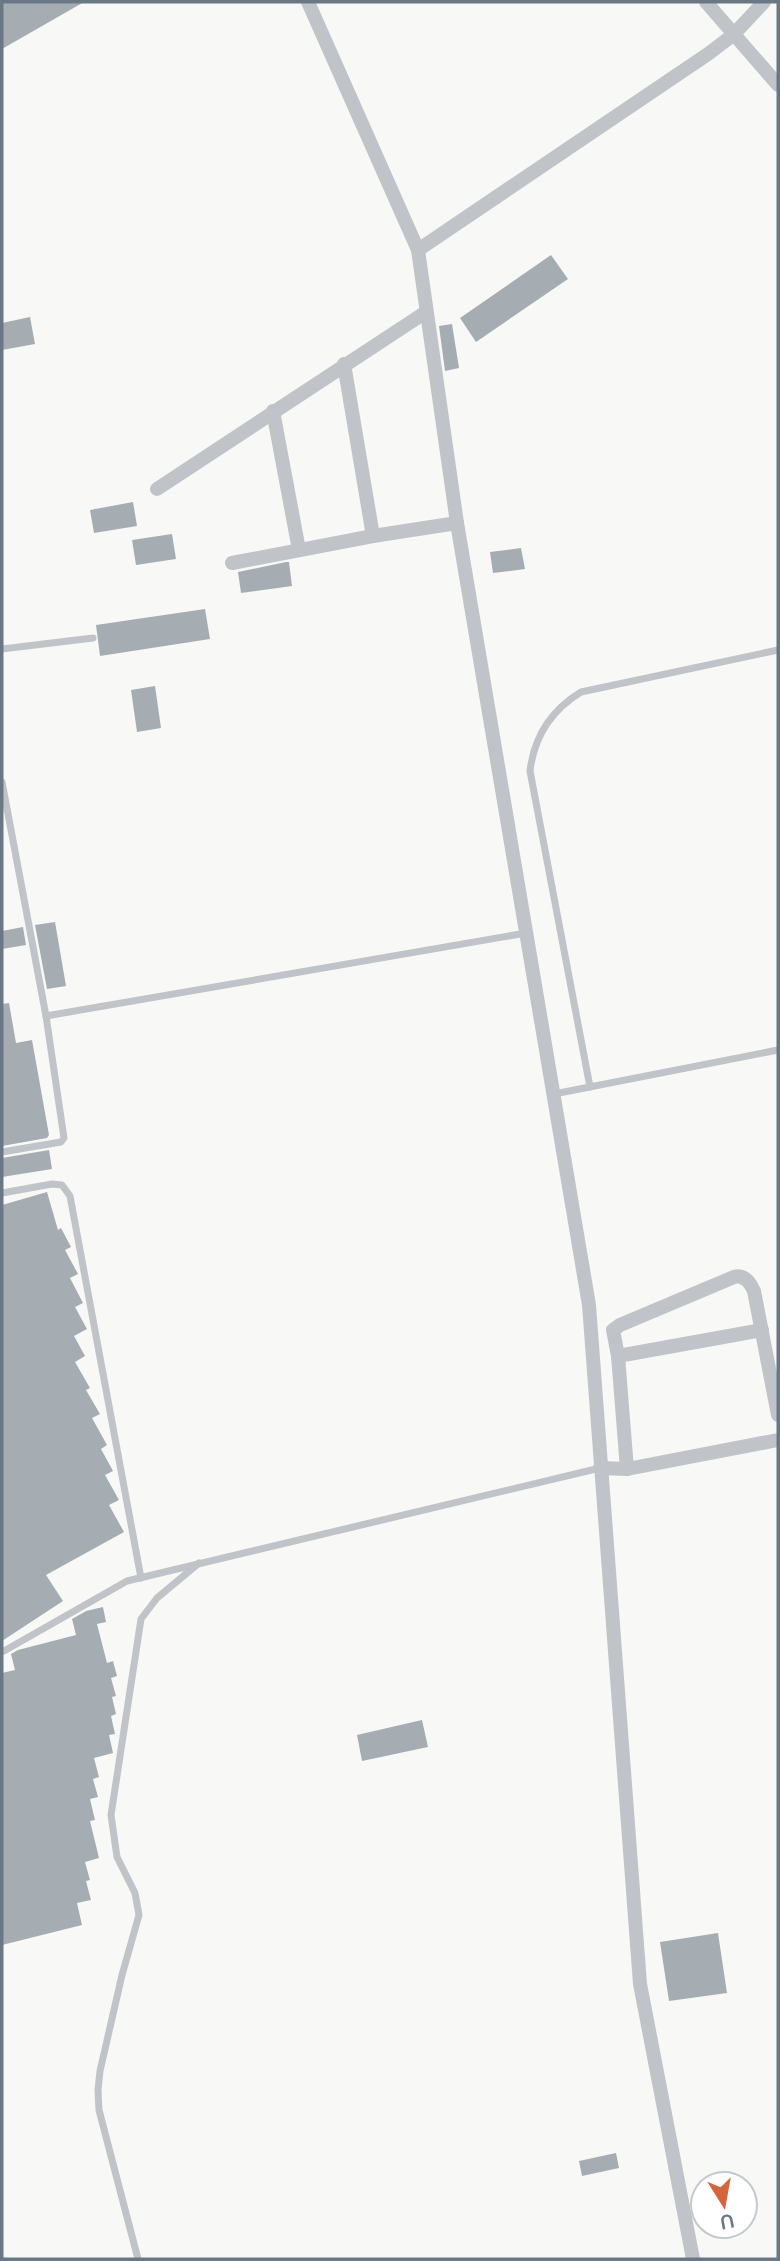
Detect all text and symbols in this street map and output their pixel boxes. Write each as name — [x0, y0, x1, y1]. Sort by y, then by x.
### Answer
north arrow — [689, 2170, 759, 2240]
text: U — [718, 2210, 736, 2235]

